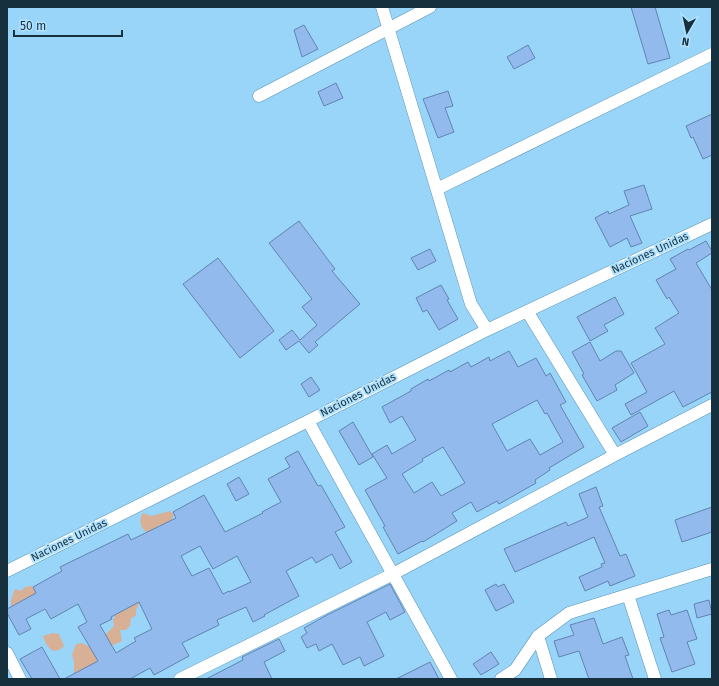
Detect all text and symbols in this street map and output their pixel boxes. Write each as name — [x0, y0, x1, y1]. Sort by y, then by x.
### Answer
scale bar — [14, 12, 122, 38]
north arrow — [667, 12, 707, 52]
text: 50 m — [20, 19, 46, 33]
text: N — [681, 34, 690, 48]
street label: Naciones Unidas — [610, 230, 690, 276]
street label: Naciones Unidas — [318, 370, 398, 420]
street label: Naciones Unidas — [29, 516, 109, 564]

